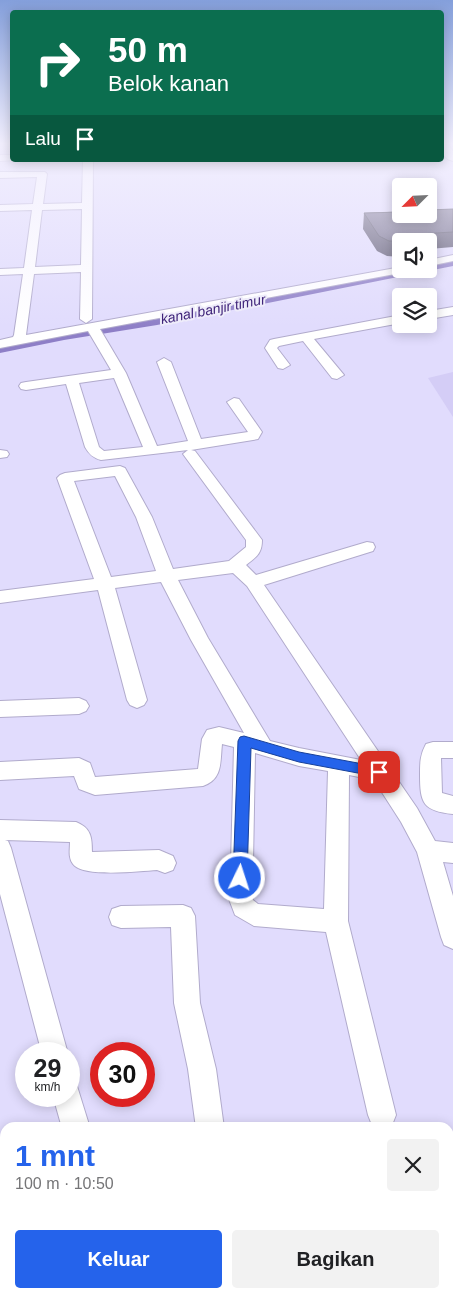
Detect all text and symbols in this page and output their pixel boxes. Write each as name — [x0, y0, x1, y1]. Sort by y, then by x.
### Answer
icon: right — [25, 30, 90, 95]
text: 50 m — [108, 30, 188, 69]
text: Belok kanan — [108, 71, 229, 96]
icon: arrive — [71, 125, 99, 153]
text: Lalu — [25, 128, 61, 149]
north arrow — [392, 178, 438, 222]
map controls — [392, 178, 437, 333]
button: sound — [392, 233, 437, 278]
button: layers — [392, 288, 437, 333]
water label: kanal banjir timur — [159, 291, 268, 327]
pin — [358, 751, 400, 793]
icon: arrive — [365, 758, 393, 786]
position arrow — [213, 851, 265, 903]
speed limit sign: 30 — [90, 1042, 155, 1107]
text: 29 — [34, 1054, 61, 1082]
text: km/h — [34, 1080, 61, 1094]
text: 1 mnt — [15, 1139, 95, 1172]
button: close — [387, 1139, 439, 1191]
text: 100 m · 10:50 — [15, 1175, 114, 1192]
button: Keluar — [15, 1230, 222, 1288]
button: Bagikan — [232, 1230, 439, 1288]

